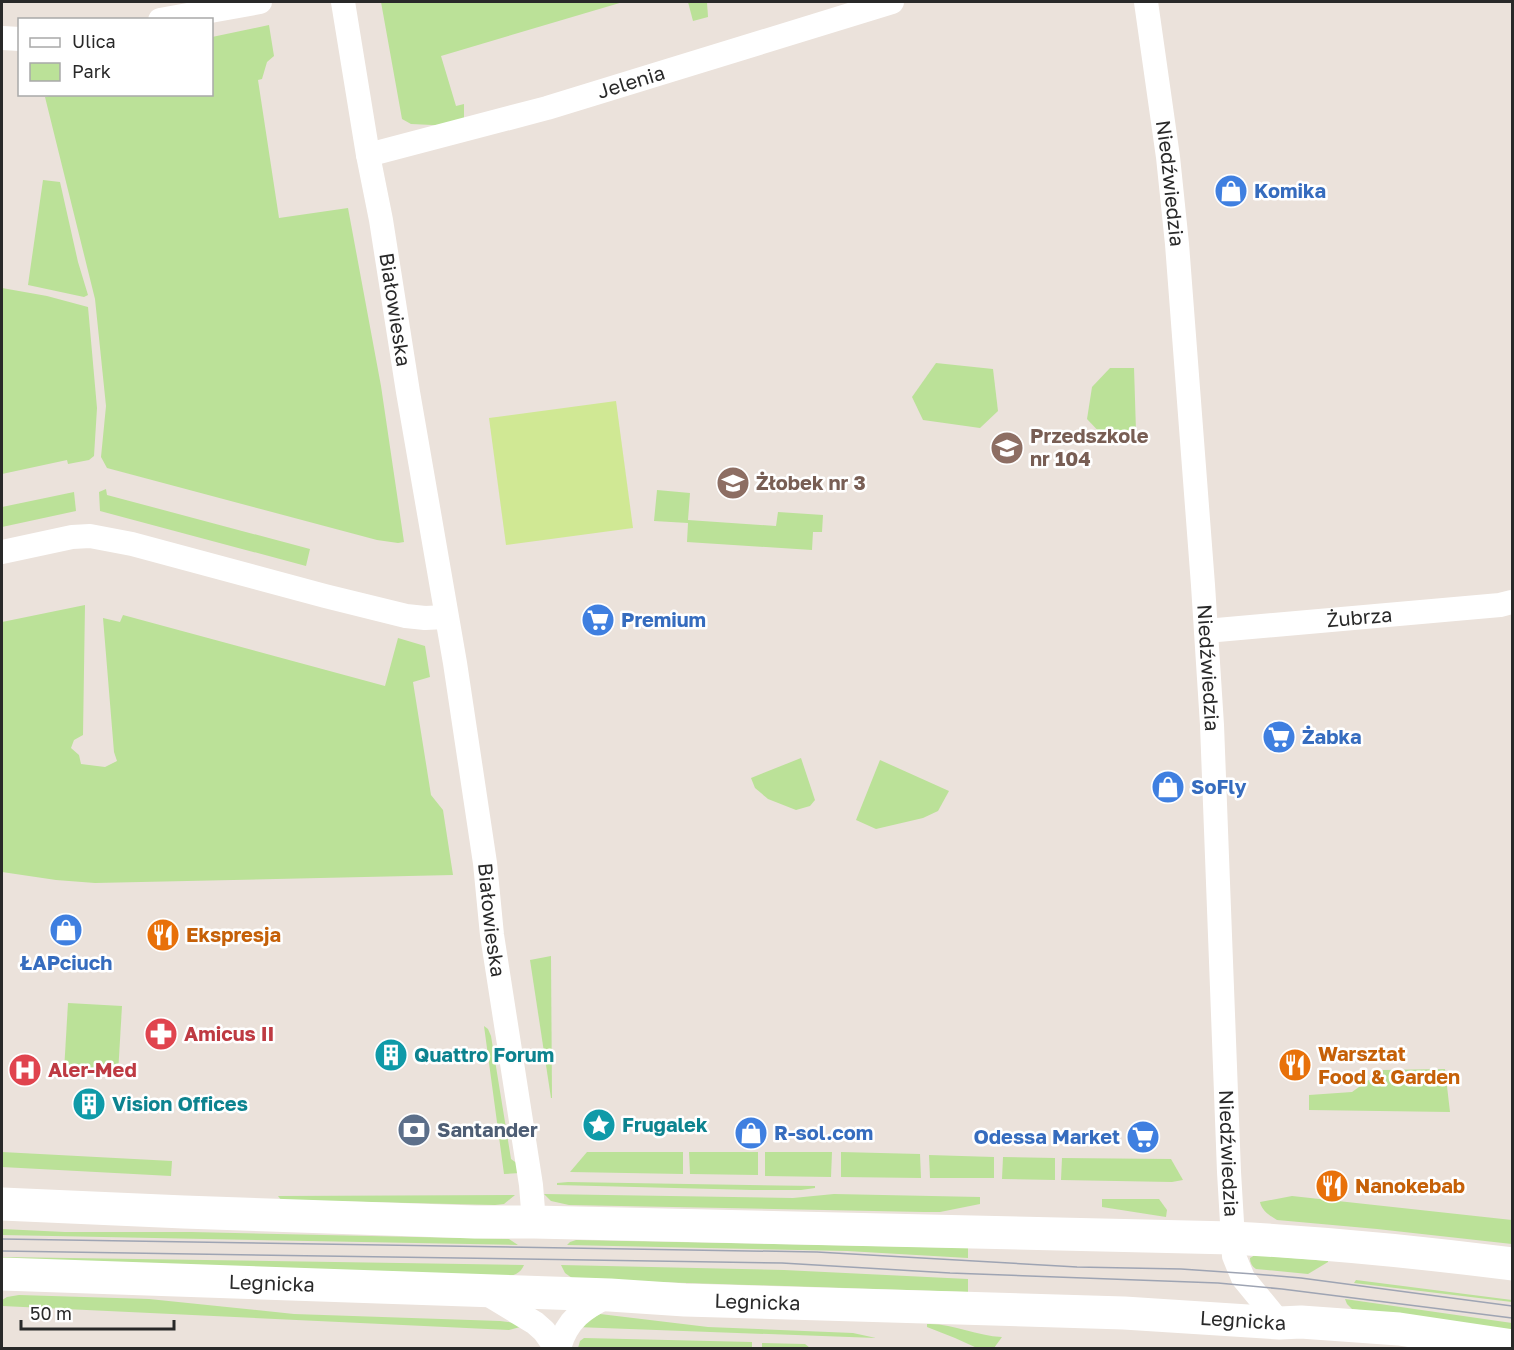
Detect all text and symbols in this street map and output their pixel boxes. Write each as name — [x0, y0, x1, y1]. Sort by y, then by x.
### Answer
legend — [18, 18, 213, 96]
text: Ulica — [72, 30, 116, 52]
text: Park — [72, 60, 111, 82]
street label: Jelenia — [594, 60, 668, 103]
street label: Niedźwiedzia — [1152, 118, 1190, 248]
shop icon: Komika — [1213, 173, 1249, 209]
place label: Komika — [1254, 178, 1326, 202]
street label: Białowieska — [375, 251, 417, 368]
place label: Przedszkole nr 104 — [1030, 423, 1149, 470]
school or university icon: Przedszkole nr 104 — [989, 430, 1025, 466]
school or university icon: Żłobek nr 3 — [715, 465, 751, 501]
place label: Żłobek nr 3 — [756, 470, 866, 494]
supermarket icon: Premium — [580, 602, 616, 638]
street label: Żubrza — [1326, 602, 1393, 631]
street label: Niedźwiedzia — [1193, 603, 1225, 732]
place label: Premium — [621, 607, 706, 631]
supermarket icon: Żabka — [1261, 719, 1297, 755]
place label: Żabka — [1302, 724, 1362, 748]
shop icon: SoFly — [1150, 769, 1186, 805]
place label: SoFly — [1191, 774, 1247, 798]
street label: Białowieska — [474, 862, 511, 979]
shop icon: ŁAPciuch — [48, 912, 84, 948]
restaurant icon: Ekspresja — [145, 917, 181, 953]
place label: Ekspresja — [186, 922, 281, 946]
place label: ŁAPciuch — [20, 950, 112, 974]
pharmacy icon: Amicus II — [143, 1016, 179, 1052]
place label: Amicus II — [184, 1021, 274, 1045]
building icon: Quattro Forum — [373, 1037, 409, 1073]
place label: Warsztat Food & Garden — [1318, 1041, 1460, 1088]
place label: Quattro Forum — [414, 1042, 554, 1066]
restaurant icon: Warsztat Food & Garden — [1277, 1047, 1313, 1083]
hospital icon: Aler-Med — [7, 1052, 43, 1088]
place label: Aler-Med — [48, 1057, 137, 1081]
building icon: Vision Offices — [71, 1086, 107, 1122]
street label: Niedźwiedzia — [1215, 1089, 1245, 1218]
place label: Vision Offices — [112, 1091, 248, 1115]
place icon: Frugalek — [581, 1107, 617, 1143]
bank icon: Santander — [396, 1112, 432, 1148]
place label: Frugalek — [622, 1112, 708, 1136]
shop icon: R-sol.com — [733, 1115, 769, 1151]
place label: Santander — [437, 1117, 538, 1141]
supermarket icon: Odessa Market — [1125, 1119, 1161, 1155]
place label: R-sol.com — [774, 1120, 873, 1144]
place label: Odessa Market — [973, 1124, 1120, 1148]
restaurant icon: Nanokebab — [1314, 1168, 1350, 1204]
place label: Nanokebab — [1355, 1173, 1465, 1197]
street label: Legnicka — [228, 1269, 315, 1296]
street label: Legnicka — [714, 1288, 801, 1314]
scale bar — [21, 1293, 174, 1331]
text: 50 m — [30, 1302, 72, 1324]
street label: Legnicka — [1199, 1305, 1287, 1334]

